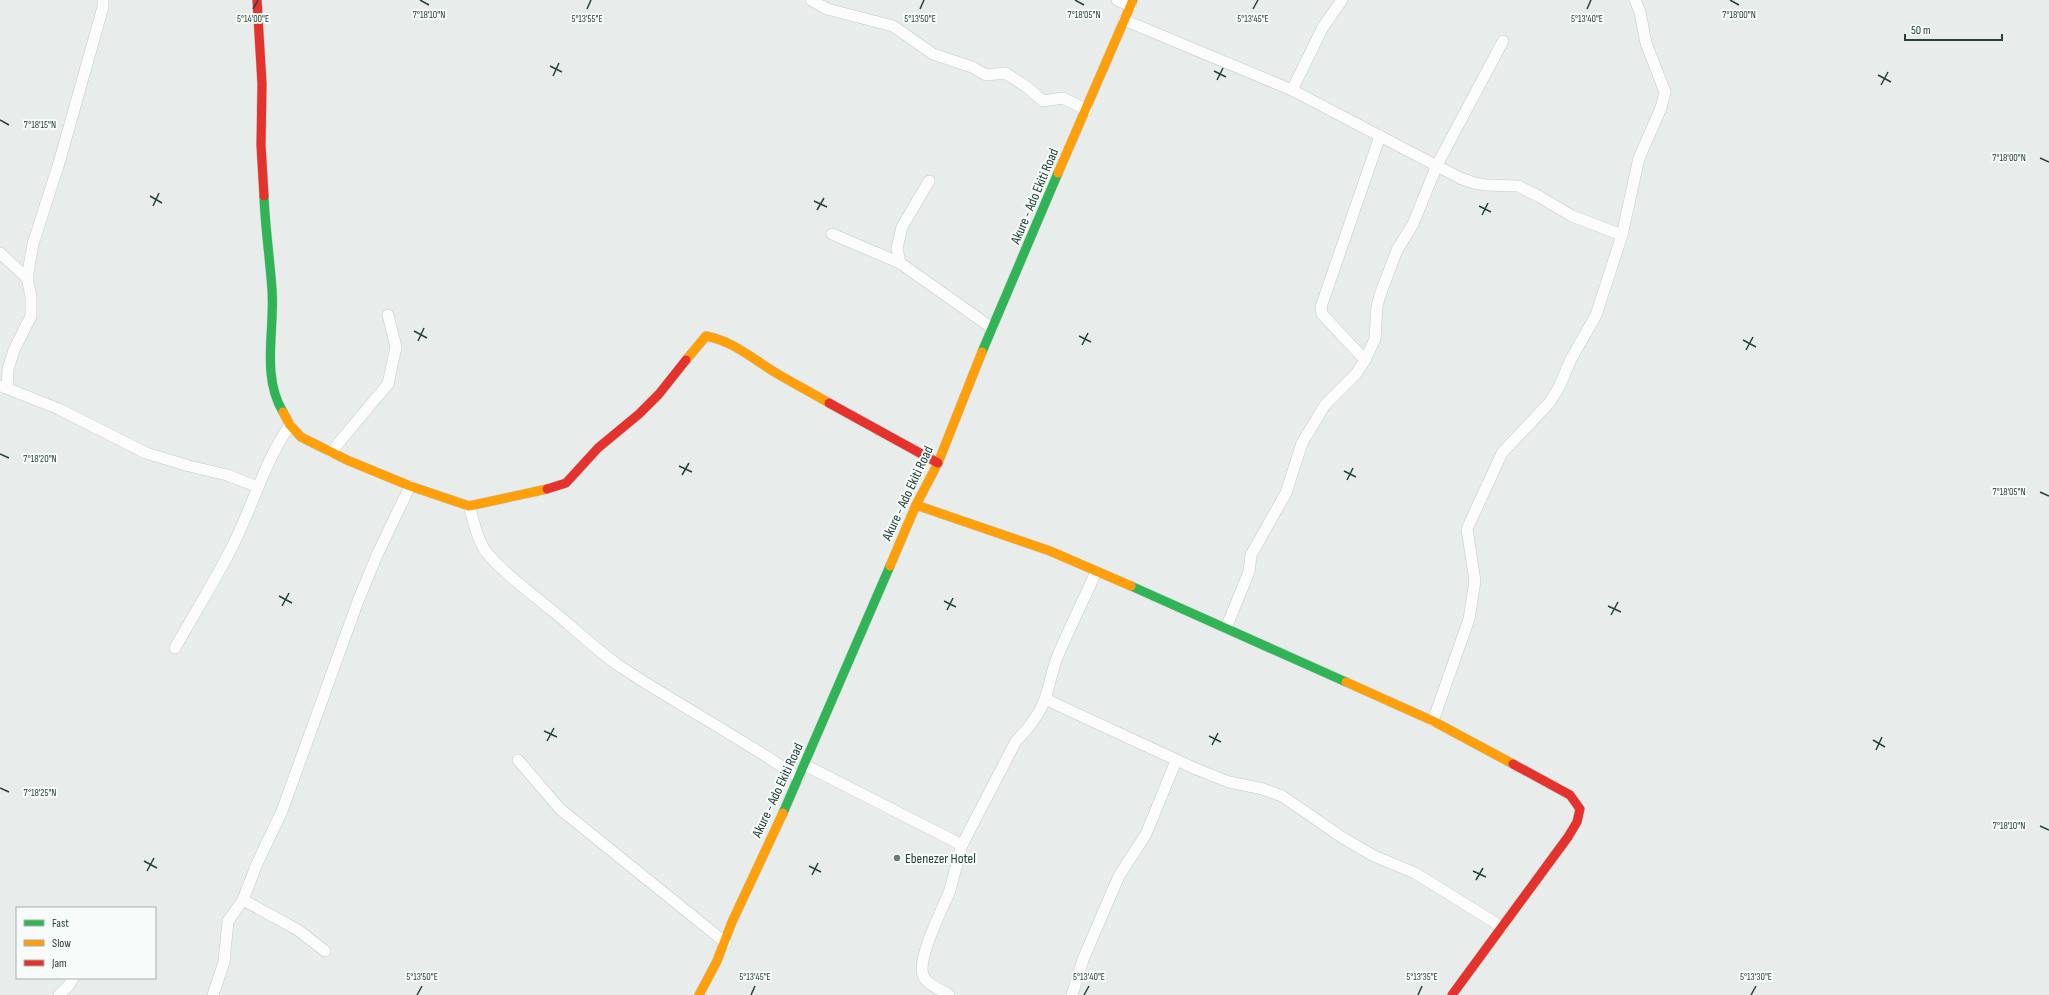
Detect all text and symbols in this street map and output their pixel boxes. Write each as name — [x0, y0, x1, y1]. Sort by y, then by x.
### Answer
text: 7°18'10"N — [413, 9, 445, 21]
text: 7°18'05"N — [1067, 9, 1101, 21]
text: 7°18'00"N — [1722, 9, 1756, 21]
text: 5°14'00"E — [237, 13, 269, 25]
text: 5°13'55"E — [571, 13, 603, 25]
text: 5°13'50"E — [904, 13, 936, 25]
text: 5°13'45"E — [1237, 13, 1269, 25]
text: 5°13'40"E — [1571, 13, 1603, 25]
scale bar — [1905, 16, 2002, 42]
text: 50 m — [1911, 23, 1931, 38]
text: 7°18'15"N — [24, 119, 56, 131]
street label: Akure - Ado Ekiti Road — [1006, 146, 1062, 247]
text: 7°18'00"N — [1992, 152, 2026, 164]
street label: Akure - Ado Ekiti Road — [878, 443, 937, 544]
text: 7°18'20"N — [23, 453, 57, 465]
text: 7°18'05"N — [1992, 486, 2026, 498]
street label: Akure - Ado Ekiti Road — [748, 740, 807, 841]
text: 7°18'25"N — [24, 787, 56, 799]
text: 7°18'10"N — [1993, 820, 2025, 832]
place label: Ebenezer Hotel — [905, 850, 976, 867]
marker: Ebenezer Hotel — [892, 853, 902, 863]
legend — [16, 907, 156, 979]
text: Fast — [52, 916, 69, 931]
text: Slow — [52, 936, 71, 951]
text: Jam — [51, 956, 67, 971]
text: 5°13'50"E — [406, 971, 438, 983]
text: 5°13'45"E — [739, 971, 771, 983]
text: 5°13'40"E — [1073, 971, 1105, 983]
text: 5°13'35"E — [1406, 971, 1438, 983]
text: 5°13'30"E — [1740, 971, 1772, 983]

